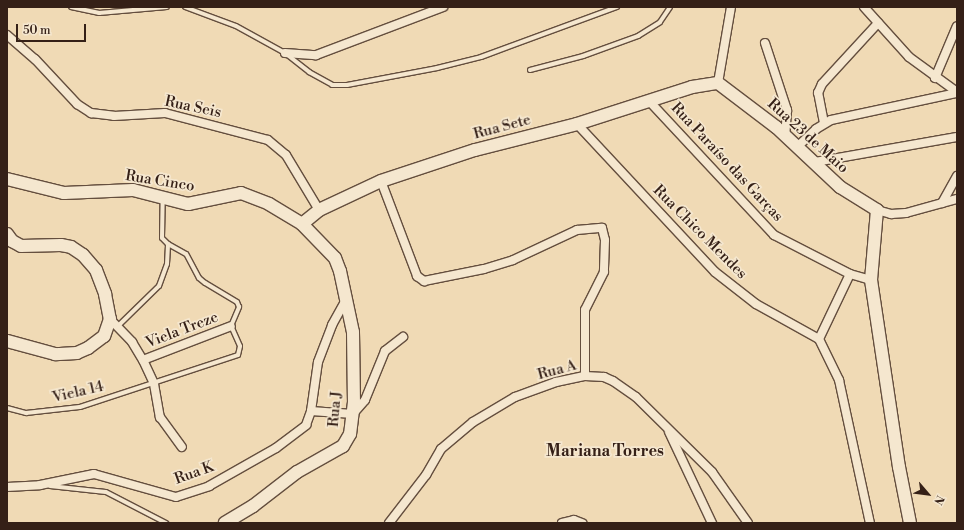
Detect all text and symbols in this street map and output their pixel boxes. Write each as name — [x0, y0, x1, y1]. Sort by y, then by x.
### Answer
scale bar — [18, 16, 88, 42]
text: 50 m — [23, 23, 51, 38]
street label: Rua Seis — [163, 92, 223, 122]
street label: Rua 23 de Maio — [764, 95, 852, 177]
street label: Rua Paraíso das Garças — [667, 99, 787, 225]
street label: Rua Sete — [471, 111, 533, 143]
street label: Rua Cinco — [124, 167, 196, 195]
street label: Rua Chico Mendes — [649, 181, 751, 283]
street label: Viela Treze — [143, 308, 221, 352]
street label: Rua A — [535, 356, 579, 384]
street label: Viela 14 — [50, 377, 106, 407]
street label: Rua J — [324, 390, 346, 428]
district label: Mariana Torres — [546, 441, 664, 461]
street label: Rua K — [172, 458, 216, 488]
north arrow — [908, 474, 948, 514]
text: N — [930, 492, 947, 507]

